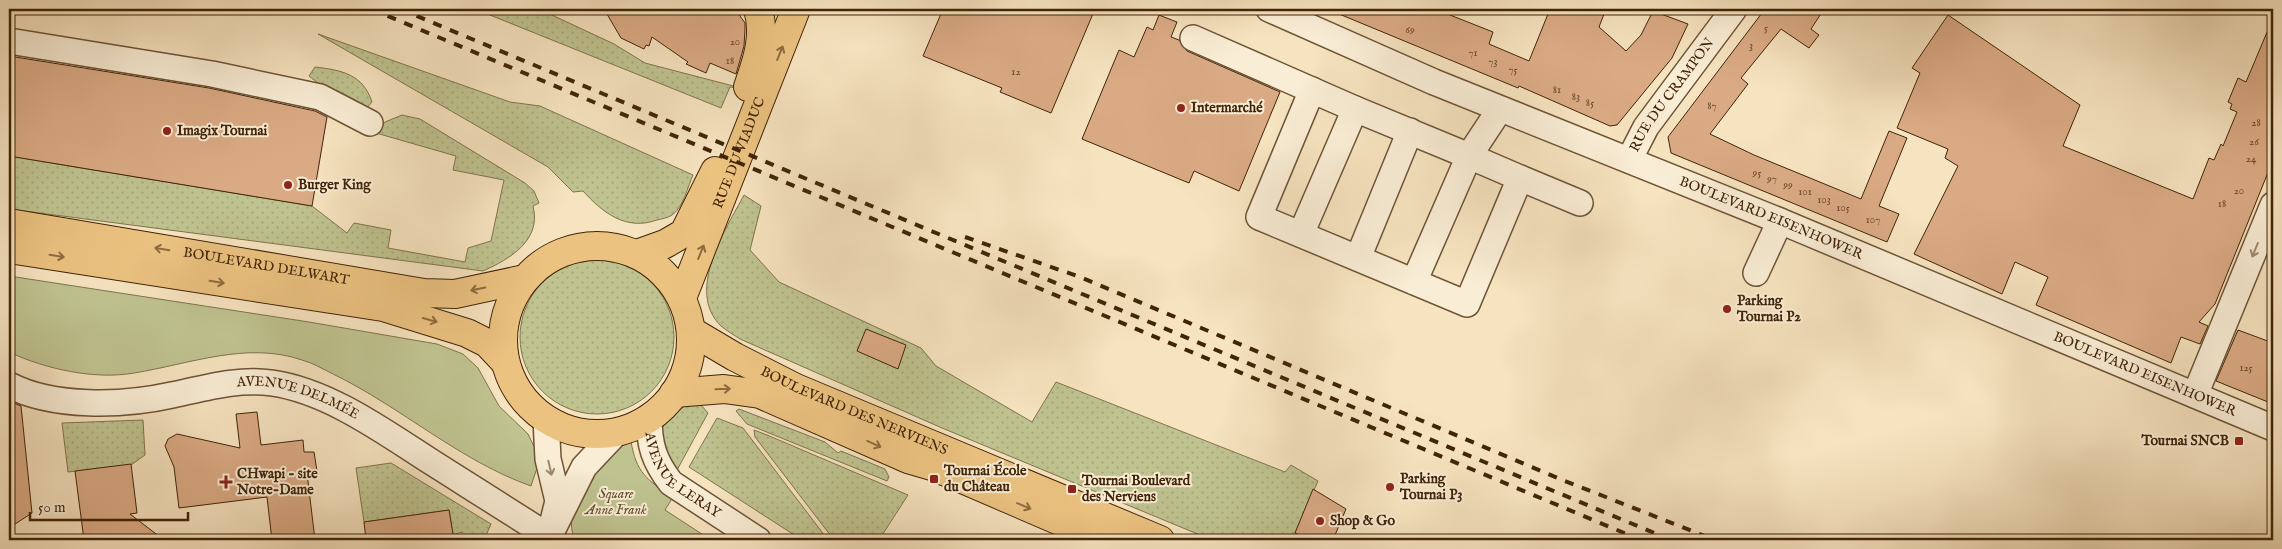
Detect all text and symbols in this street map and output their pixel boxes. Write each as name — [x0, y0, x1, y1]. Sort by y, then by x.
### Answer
house number: 5 — [1764, 21, 1768, 35]
house number: 69 — [1405, 23, 1415, 37]
street label: RUE DU CRAMPON — [1626, 34, 1718, 155]
house number: 20 — [730, 35, 740, 49]
house number: 3 — [1749, 39, 1753, 53]
one-way arrow — [776, 45, 785, 60]
house number: 71 — [1468, 46, 1478, 60]
house number: 18 — [726, 54, 734, 68]
house number: 73 — [1488, 55, 1498, 69]
house number: 75 — [1508, 63, 1518, 77]
house number: 12 — [1011, 65, 1021, 79]
house number: 81 — [1553, 83, 1561, 97]
house number: 83 — [1572, 90, 1580, 104]
street label: RUE DU VIADUC — [709, 95, 769, 211]
house number: 85 — [1586, 96, 1594, 110]
place label: Intermarché — [1191, 99, 1263, 117]
house number: 87 — [1707, 99, 1717, 113]
marker: Intermarché — [1175, 102, 1187, 114]
house number: 28 — [2251, 116, 2261, 130]
place label: Imagix Tournai — [177, 122, 267, 140]
marker: Imagix Tournai — [161, 125, 173, 137]
house number: 26 — [2249, 135, 2259, 149]
house number: 24 — [2246, 152, 2257, 166]
house number: 95 — [1752, 166, 1761, 180]
house number: 97 — [1766, 172, 1777, 186]
street label: BOULEVARD EISENHOWER — [1677, 173, 1866, 264]
place label: Burger King — [298, 176, 372, 194]
house number: 99 — [1782, 178, 1793, 192]
marker: Burger King — [282, 179, 294, 191]
house number: 20 — [2234, 184, 2244, 198]
house number: 101 — [1798, 185, 1812, 199]
house number: 103 — [1817, 193, 1831, 207]
house number: 18 — [2218, 197, 2226, 211]
house number: 105 — [1836, 201, 1850, 215]
house number: 107 — [1866, 213, 1880, 227]
one-way arrow — [2249, 242, 2259, 257]
one-way arrow — [155, 243, 171, 253]
street label: BOULEVARD DELWART — [182, 244, 352, 289]
one-way arrow — [697, 245, 706, 260]
one-way arrow — [49, 251, 65, 261]
one-way arrow — [209, 277, 225, 287]
one-way arrow — [470, 284, 486, 294]
place label: Parking Tournai P2 — [1736, 292, 1801, 326]
marker: Parking Tournai P2 — [1721, 303, 1733, 315]
one-way arrow — [421, 316, 437, 326]
street label: BOULEVARD EISENHOWER — [2051, 328, 2239, 421]
house number: 125 — [2239, 361, 2253, 375]
street label: BOULEVARD DES NERVIENS — [758, 363, 950, 459]
street label: AVENUE DELMÉE — [235, 373, 363, 424]
one-way arrow — [714, 384, 731, 394]
street label: AVENUE LERAY — [640, 430, 725, 523]
place label: Tournai SNCB — [2140, 432, 2229, 450]
marker: Tournai SNCB — [2233, 435, 2245, 447]
one-way arrow — [866, 440, 881, 449]
one-way arrow — [546, 459, 555, 475]
place label: Tournai École du Château — [943, 461, 1027, 496]
place label: CHwapi - site Notre-Dame — [236, 465, 318, 499]
place label: Parking Tournai P3 — [1399, 470, 1462, 504]
place label: Tournai Boulevard des Nerviens — [1081, 472, 1191, 506]
marker: Tournai École du Château — [928, 473, 940, 485]
marker: CHwapi - site Notre-Dame — [219, 475, 233, 489]
marker: Parking Tournai P3 — [1384, 481, 1396, 493]
marker: Tournai Boulevard des Nerviens — [1066, 483, 1078, 495]
park label: Square Anne Frank — [583, 485, 647, 519]
scale bar — [30, 489, 188, 521]
text: 50 m — [38, 498, 66, 517]
one-way arrow — [1016, 502, 1031, 512]
place label: Shop & Go — [1330, 512, 1395, 530]
marker: Shop & Go — [1314, 515, 1326, 527]

